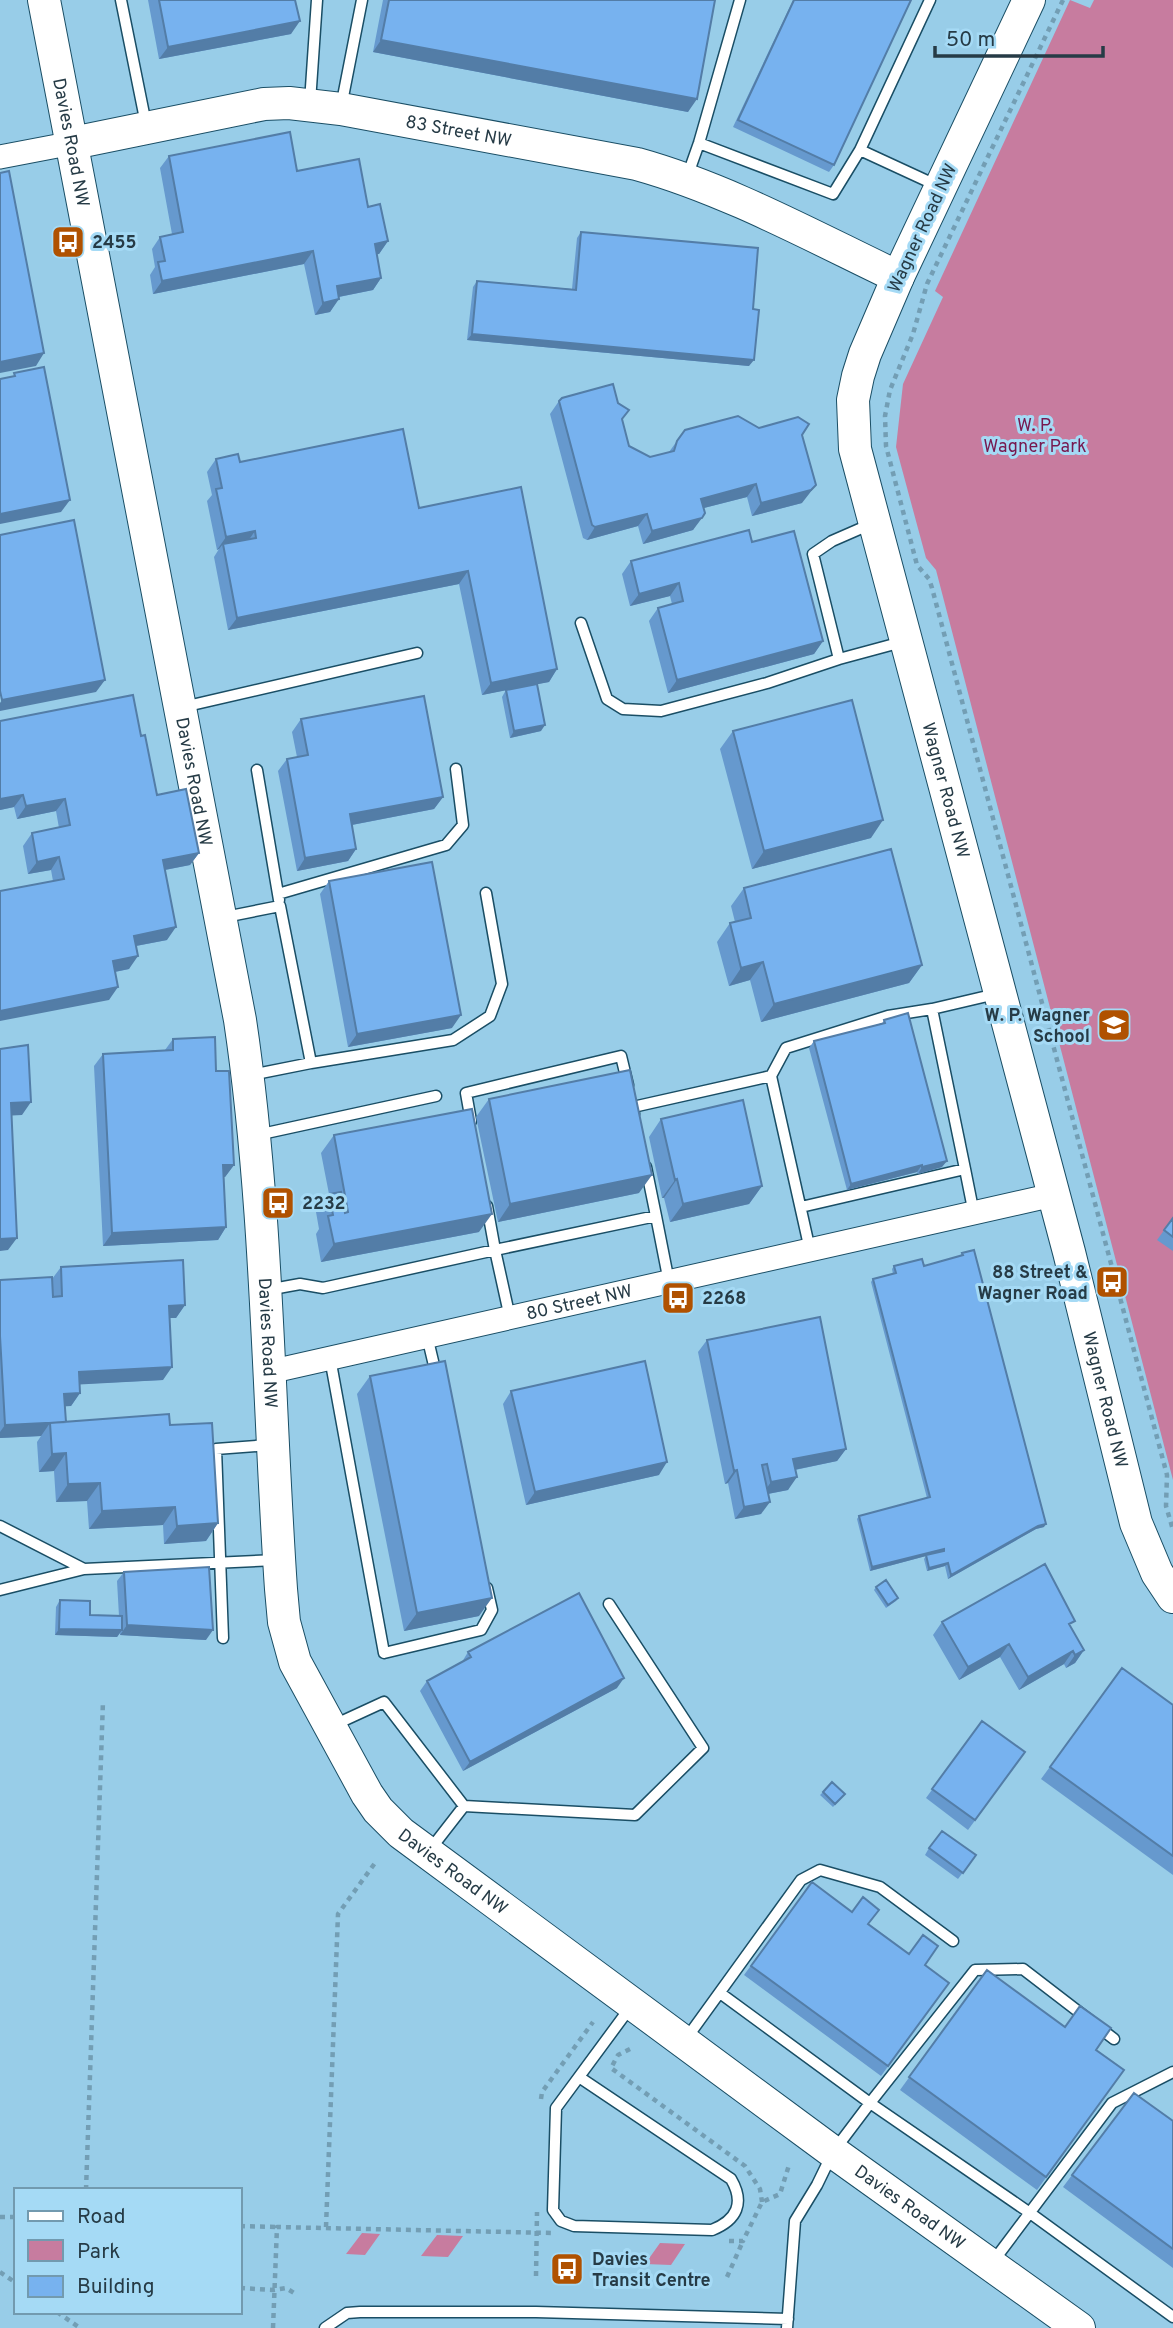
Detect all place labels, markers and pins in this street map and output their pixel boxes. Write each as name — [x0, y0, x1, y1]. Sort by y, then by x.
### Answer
bus stop icon: 2455 — [49, 223, 87, 261]
place label: 2455 — [92, 232, 137, 255]
place label: W. P. Wagner School — [984, 1005, 1090, 1049]
school or university icon: W. P. Wagner School — [1095, 1006, 1133, 1044]
bus stop icon: 2232 — [259, 1184, 297, 1222]
place label: 2232 — [302, 1193, 345, 1216]
place label: 88 Street & Wagner Road — [978, 1262, 1088, 1306]
bus stop icon: 88 Street & Wagner Road — [1093, 1263, 1131, 1301]
bus stop icon: 2268 — [659, 1279, 697, 1317]
place label: 2268 — [702, 1288, 746, 1311]
place label: Davies Transit Centre — [592, 2249, 711, 2293]
bus stop icon: Davies Transit Centre — [548, 2250, 586, 2288]

